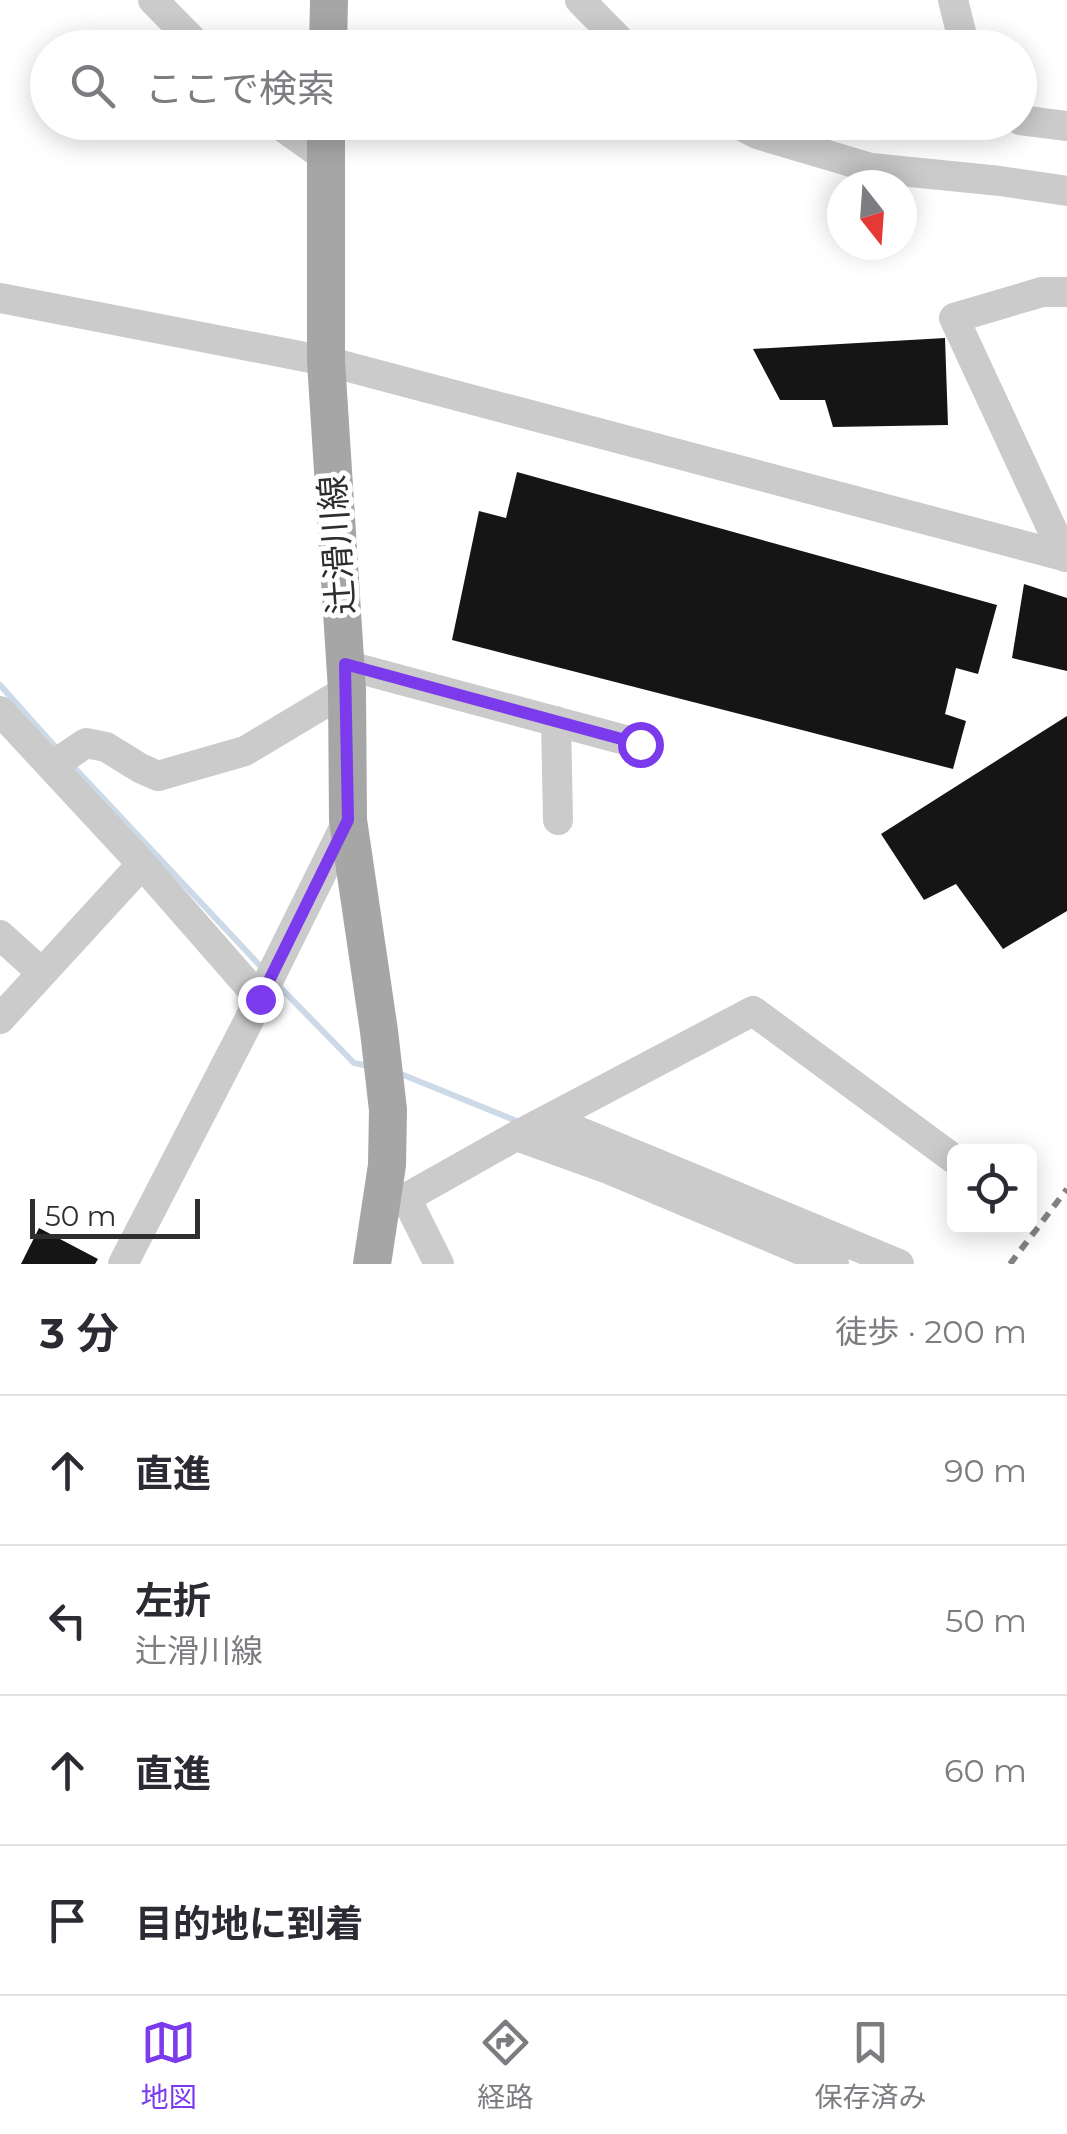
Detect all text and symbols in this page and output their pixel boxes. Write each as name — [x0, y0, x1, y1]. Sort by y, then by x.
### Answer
search box — [30, 30, 1037, 140]
icon: search — [65, 58, 120, 113]
text: ここで検索 — [145, 65, 335, 112]
north arrow — [827, 170, 917, 260]
street label: 辻滑川線 — [310, 474, 363, 616]
route start — [618, 722, 664, 768]
route end — [238, 977, 284, 1023]
map controls — [947, 1144, 1037, 1234]
button: locate — [947, 1144, 1037, 1234]
scale bar — [30, 1194, 200, 1238]
text: 50 m — [45, 1199, 116, 1233]
text: 3 分 — [40, 1307, 119, 1359]
text: 徒歩 · 200 m — [835, 1312, 1027, 1351]
icon: ahead — [40, 1443, 95, 1498]
text: 直進 — [135, 1450, 211, 1497]
text: 90 m — [944, 1451, 1027, 1490]
text: 左折 — [135, 1577, 211, 1624]
icon: left — [40, 1593, 95, 1648]
text: 50 m — [945, 1601, 1027, 1640]
text: 辻滑川線 — [135, 1631, 263, 1670]
icon: ahead — [40, 1743, 95, 1798]
text: 直進 — [135, 1750, 211, 1797]
text: 60 m — [944, 1751, 1027, 1790]
icon: arrive — [40, 1893, 95, 1948]
text: 目的地に到着 — [135, 1900, 363, 1947]
tab: 地図 — [140, 2015, 197, 2115]
tab: 経路 — [477, 2015, 534, 2115]
tab: 保存済み — [814, 2015, 927, 2115]

